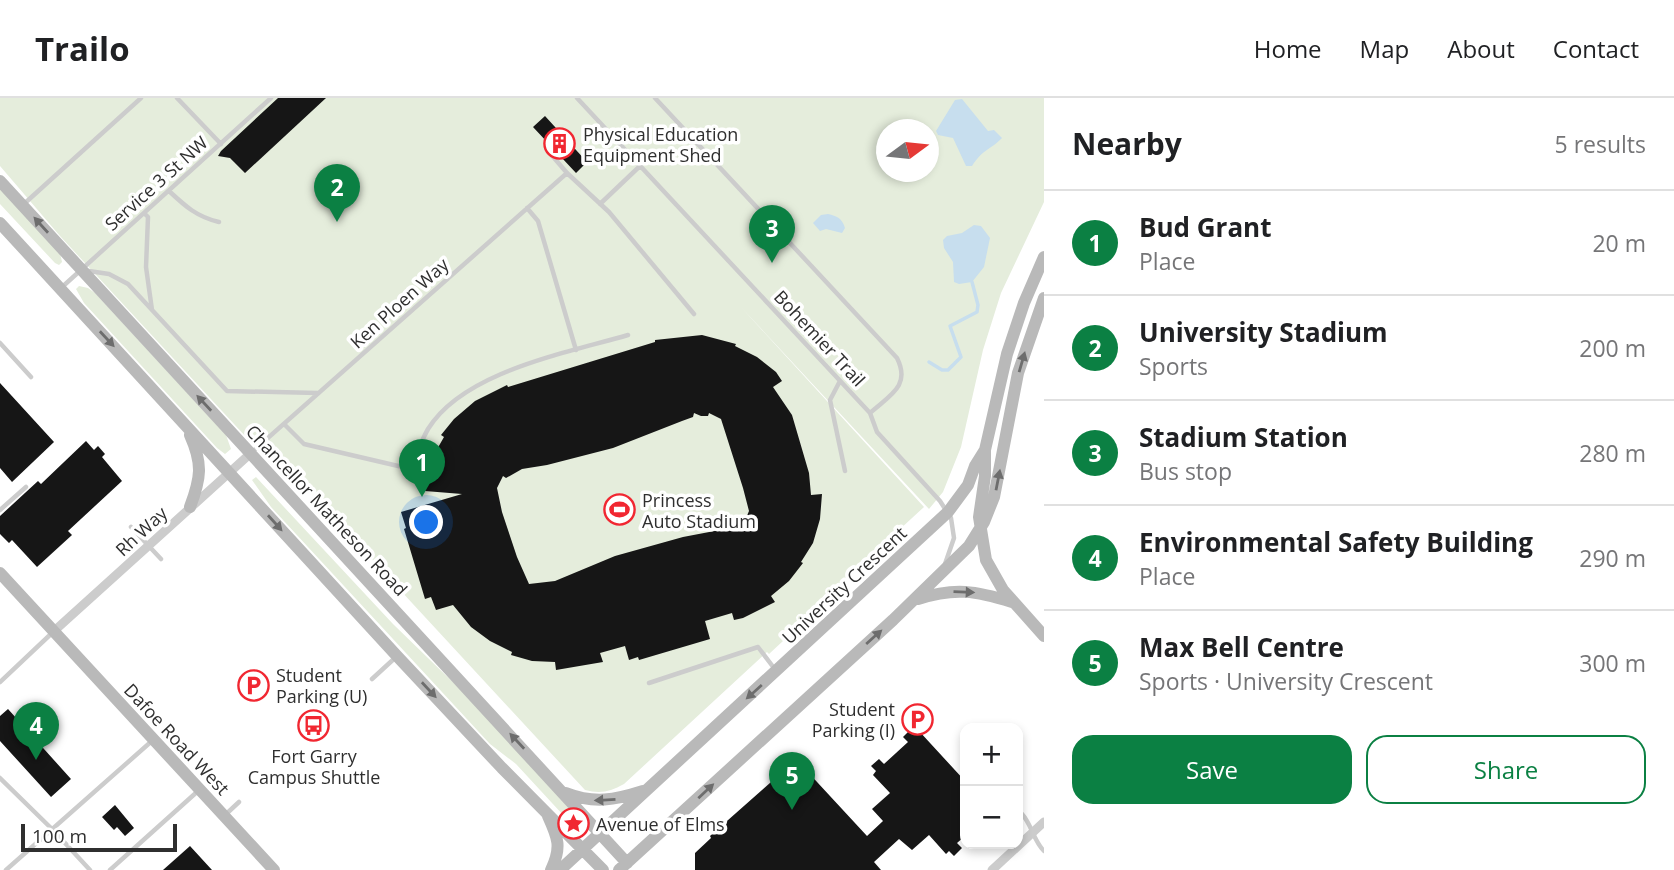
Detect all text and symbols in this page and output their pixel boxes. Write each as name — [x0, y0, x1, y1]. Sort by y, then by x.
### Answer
text: Trailo — [35, 26, 130, 71]
text: Home — [1254, 32, 1322, 65]
text: Map — [1360, 32, 1409, 65]
text: About — [1447, 32, 1515, 65]
text: Contact — [1553, 32, 1639, 65]
north arrow — [876, 119, 939, 182]
place label: Physical Education Equipment Shed — [583, 122, 738, 167]
text: Nearby — [1072, 123, 1182, 164]
building icon: Physical Education Equipment Shed — [543, 127, 577, 161]
text: 5 results — [1555, 128, 1646, 160]
street label: Service 3 St NW — [100, 130, 213, 236]
pin: 2 — [314, 164, 360, 222]
pin: 3 — [749, 205, 795, 263]
text: Bud Grant — [1139, 209, 1271, 245]
one-way arrow — [34, 217, 49, 234]
text: 1 — [1088, 227, 1102, 259]
text: 20 m — [1592, 227, 1646, 259]
text: Place — [1139, 245, 1195, 277]
street label: Ken Ploen Way — [345, 252, 454, 354]
street label: Bohemier Trail — [769, 285, 871, 391]
text: University Stadium — [1139, 314, 1388, 350]
one-way arrow — [98, 330, 114, 347]
text: 2 — [1088, 332, 1102, 364]
text: 200 m — [1579, 332, 1646, 364]
text: Sports — [1139, 350, 1208, 382]
one-way arrow — [1017, 351, 1027, 372]
one-way arrow — [197, 395, 213, 412]
street label: Chancellor Matheson Road — [241, 419, 413, 601]
text: Stadium Station — [1139, 419, 1348, 455]
text: 3 — [1088, 437, 1102, 469]
text: 280 m — [1579, 437, 1646, 469]
pin: 1 — [399, 439, 445, 497]
text: Bus stop — [1139, 455, 1232, 487]
one-way arrow — [992, 469, 1003, 491]
place label: Princess Auto Stadium — [642, 488, 756, 533]
sports icon: Princess Auto Stadium — [602, 493, 636, 527]
street label: Rh Way — [110, 500, 173, 561]
your location — [409, 505, 443, 539]
one-way arrow — [267, 514, 283, 532]
street label: University Crescent — [777, 521, 911, 649]
text: Environmental Safety Building — [1139, 524, 1533, 560]
text: 4 — [1088, 542, 1102, 574]
text: 290 m — [1579, 542, 1646, 574]
text: Place — [1139, 560, 1195, 592]
one-way arrow — [953, 586, 975, 597]
text: Max Bell Centre — [1139, 629, 1344, 665]
one-way arrow — [865, 630, 882, 646]
text: 5 — [1088, 647, 1102, 679]
text: 300 m — [1579, 647, 1646, 679]
place label: Student Parking (U) — [276, 663, 367, 708]
text: Sports · University Crescent — [1139, 665, 1433, 697]
parking icon: Student Parking (U) — [236, 668, 270, 702]
street label: Dafoe Road West — [119, 678, 235, 800]
one-way arrow — [421, 682, 438, 699]
one-way arrow — [746, 683, 763, 699]
place label: Student Parking (I) — [812, 697, 895, 742]
pin: 4 — [13, 702, 59, 760]
parking icon: Student Parking (I) — [901, 702, 935, 736]
bus stop icon: Fort Garry Campus Shuttle — [297, 709, 331, 743]
map controls — [960, 723, 1023, 849]
button: + — [960, 723, 1023, 786]
one-way arrow — [509, 733, 525, 750]
button: Save — [1072, 735, 1352, 804]
button: Share — [1366, 735, 1646, 804]
place label: Fort Garry Campus Shuttle — [248, 744, 380, 789]
pin: 5 — [769, 752, 815, 810]
one-way arrow — [697, 783, 714, 799]
button: − — [960, 786, 1023, 849]
one-way arrow — [594, 794, 616, 805]
place icon: Avenue of Elms — [556, 807, 590, 841]
place label: Avenue of Elms — [596, 812, 725, 836]
scale bar — [21, 821, 177, 853]
text: 100 m — [32, 823, 87, 849]

